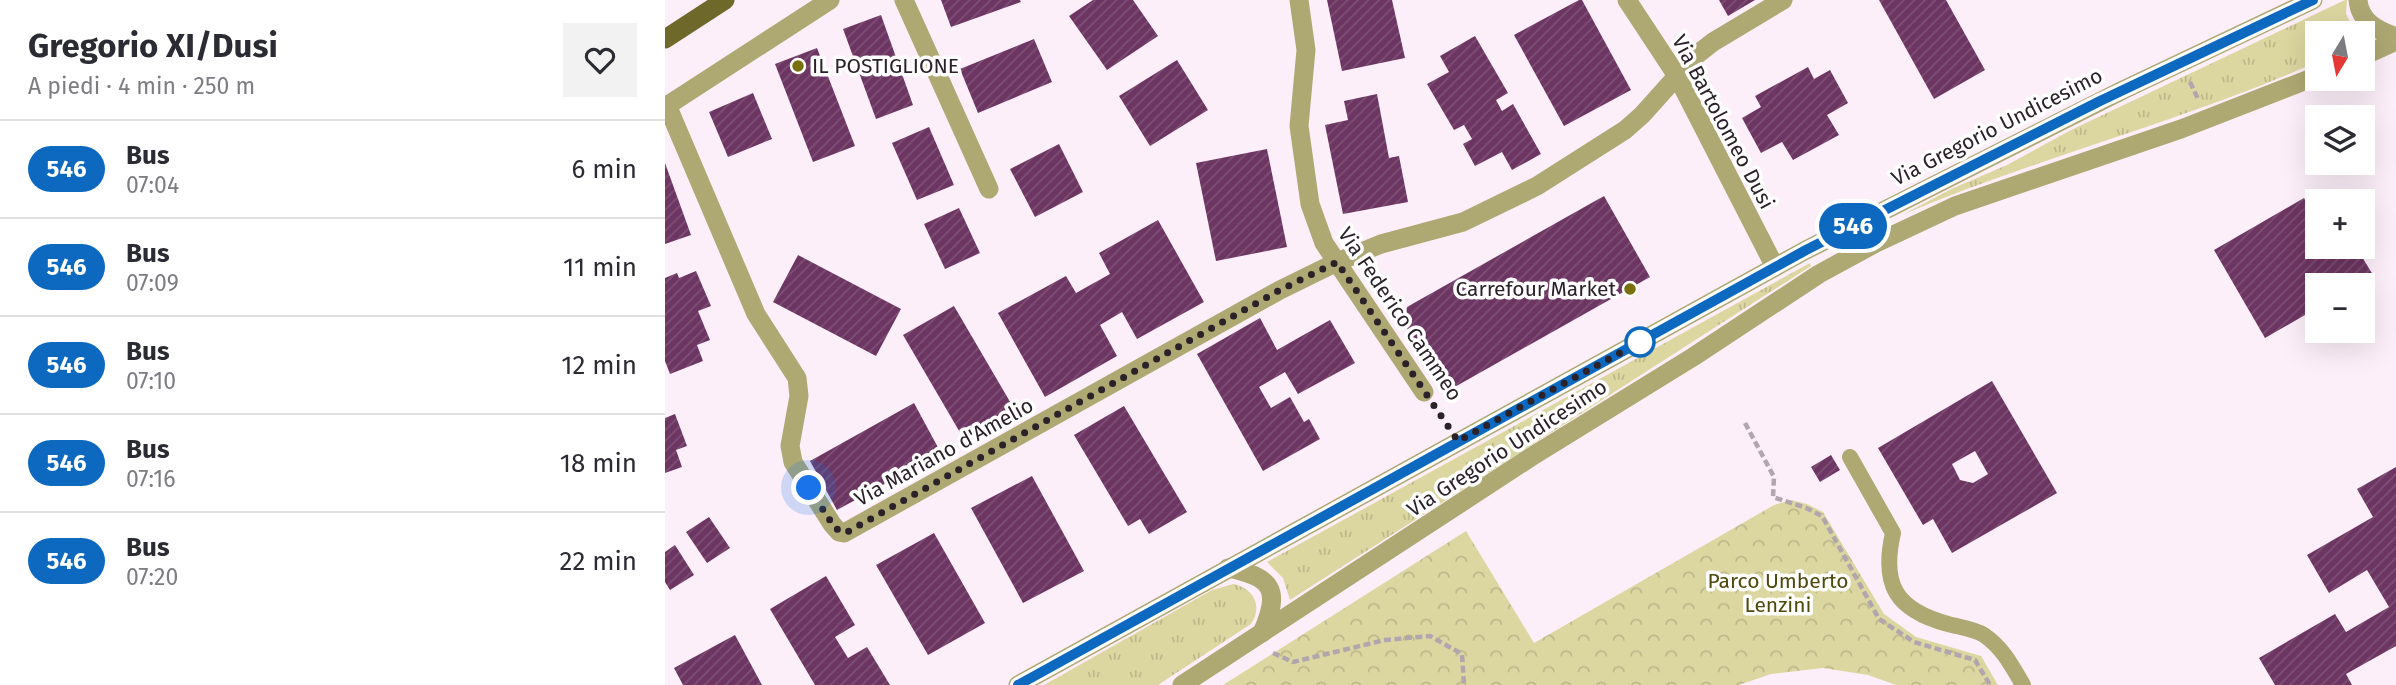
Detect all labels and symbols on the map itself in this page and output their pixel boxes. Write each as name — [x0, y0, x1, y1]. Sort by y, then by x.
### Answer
north arrow — [2305, 21, 2375, 91]
street label: Via Bartolomeo Dusi — [1666, 30, 1780, 214]
place label: IL POSTIGLIONE — [812, 53, 959, 79]
marker: IL POSTIGLIONE — [790, 58, 806, 74]
street label: Via Gregorio Undicesimo — [1887, 62, 2107, 192]
line badge: 546 — [1813, 203, 1893, 249]
street label: Via Federico Cammeo — [1332, 222, 1468, 406]
place label: Carrefour Market — [1456, 276, 1616, 302]
marker: Carrefour Market — [1622, 281, 1638, 297]
unlabelled marker — [1625, 327, 1655, 357]
street label: Via Gregorio Undicesimo — [1402, 374, 1612, 522]
street label: Via Mariano d'Amelio — [850, 392, 1038, 512]
your location — [791, 470, 826, 505]
park label: Parco Umberto Lenzini — [1708, 568, 1848, 618]

